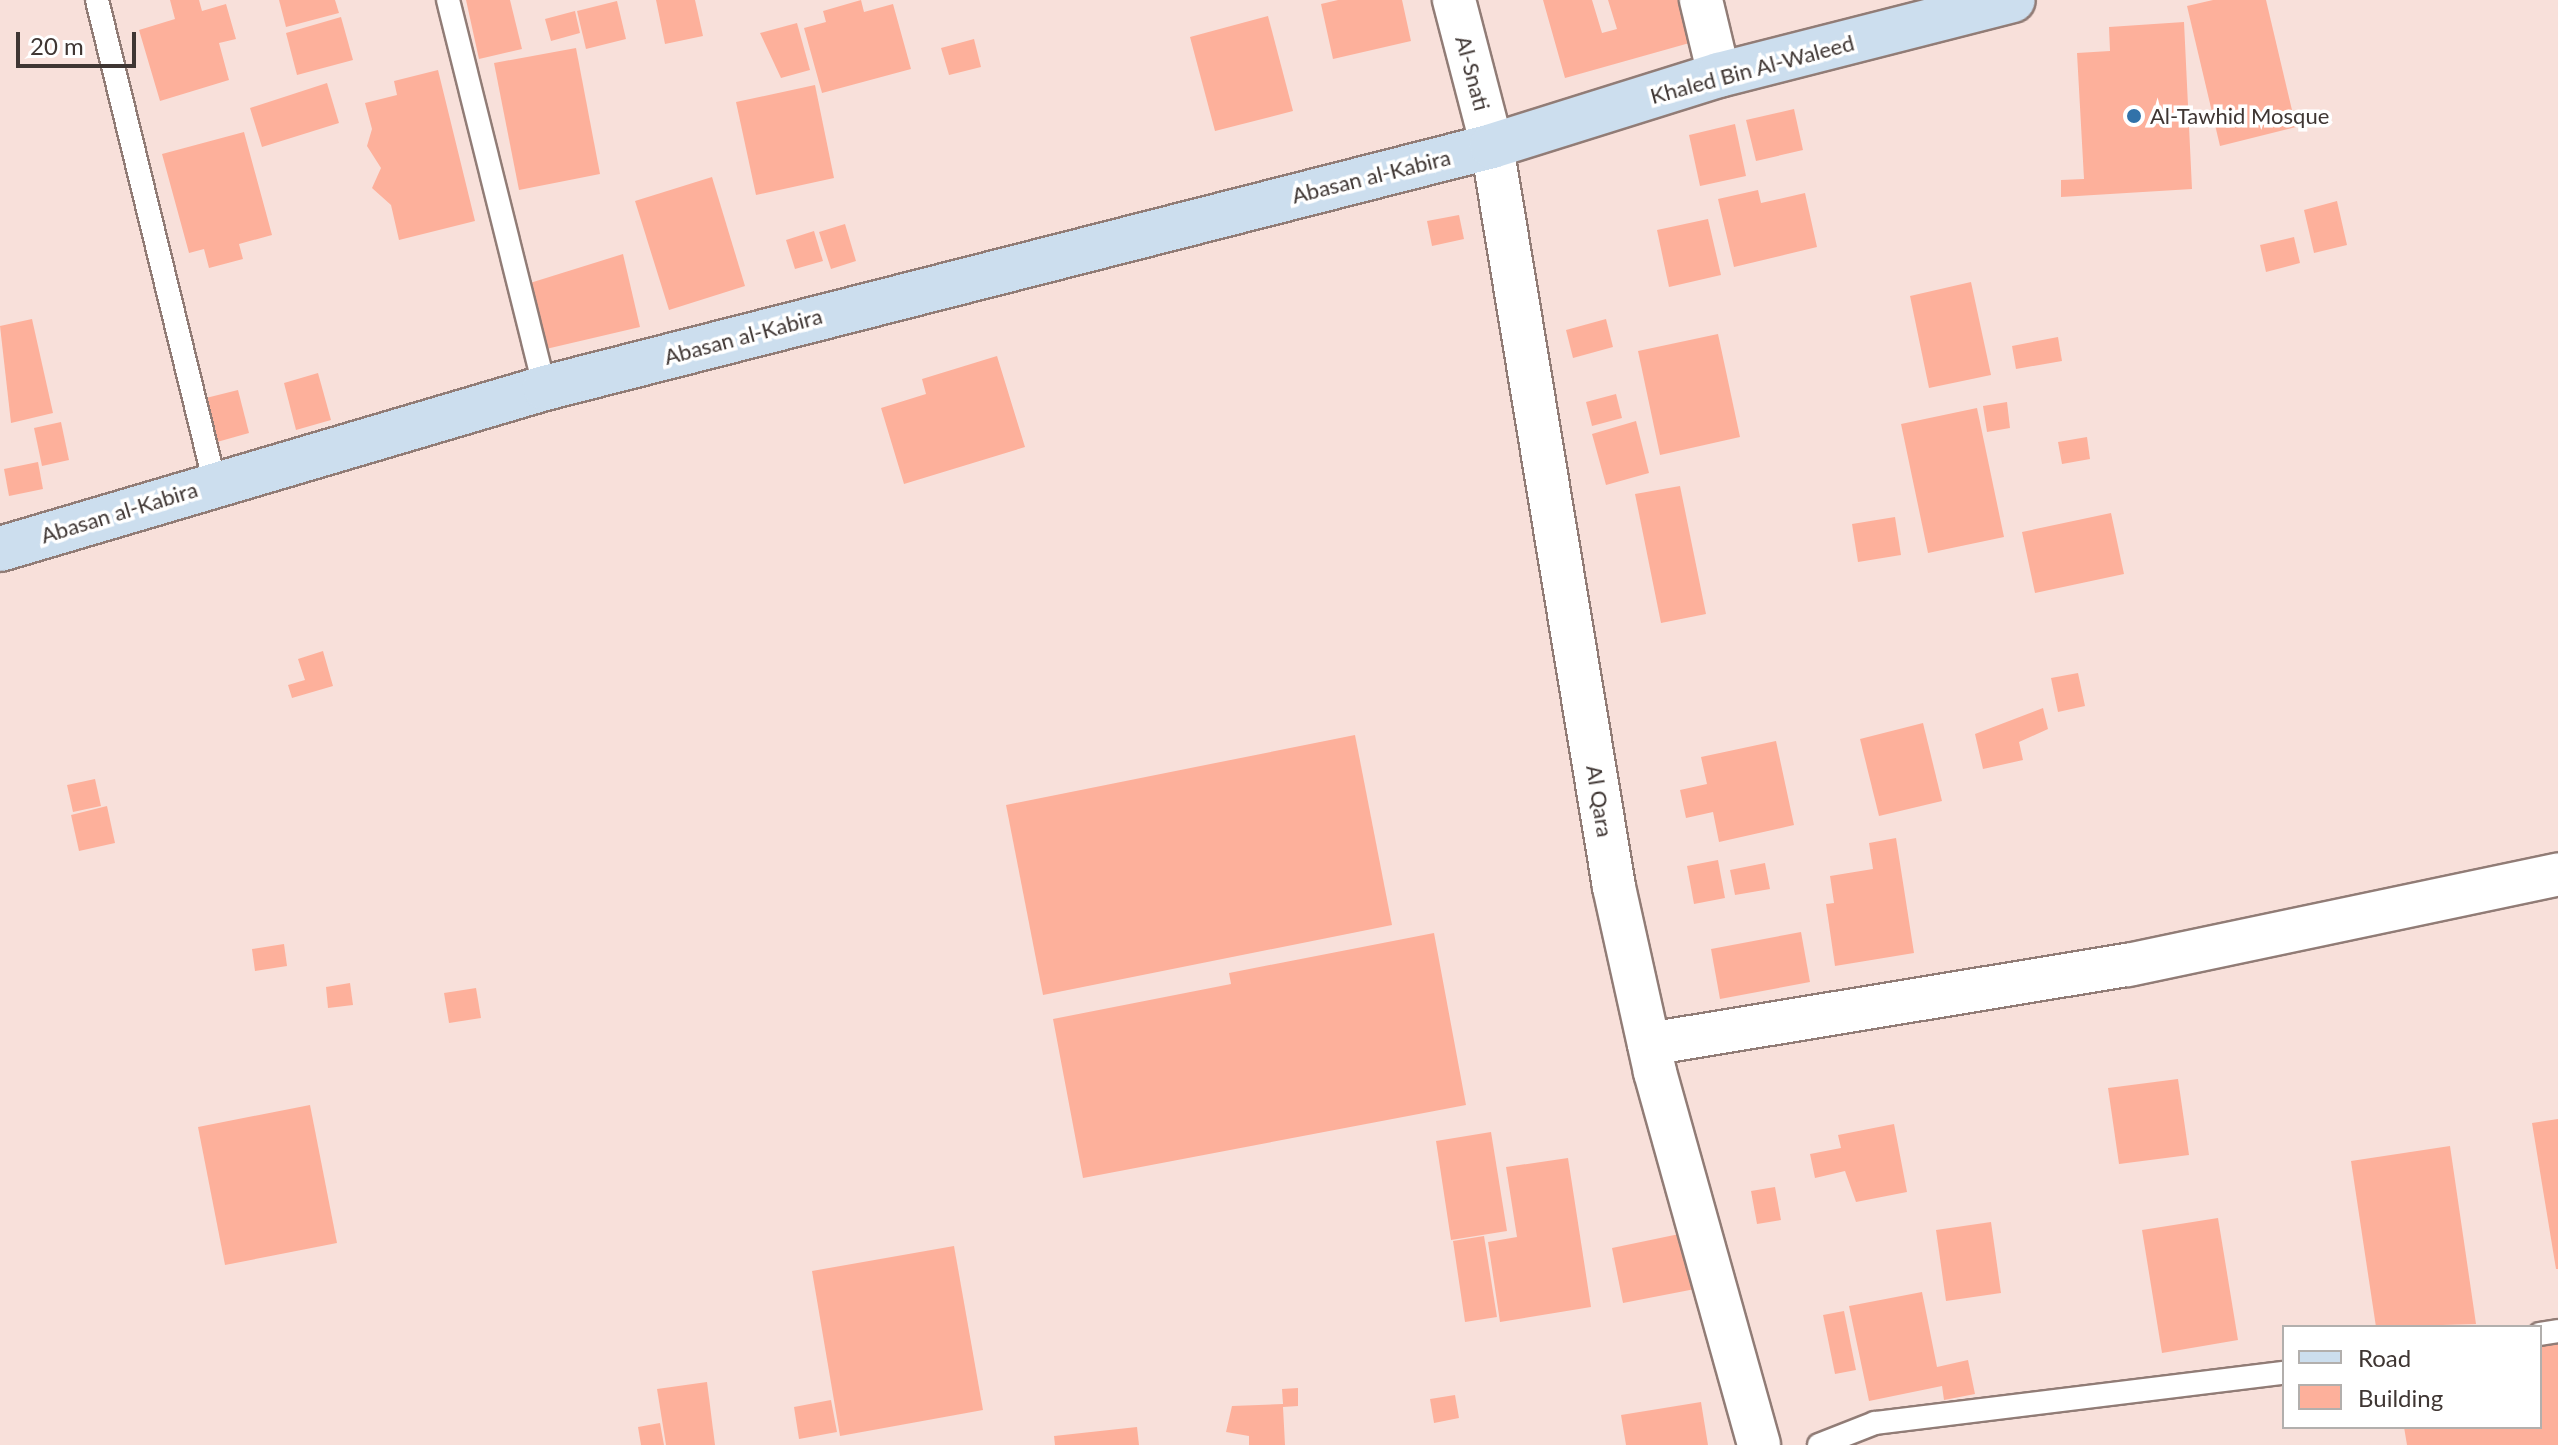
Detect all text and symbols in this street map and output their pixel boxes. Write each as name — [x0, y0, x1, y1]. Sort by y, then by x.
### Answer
scale bar — [20, 16, 140, 66]
street label: Khaled Bin Al-Waleed — [1647, 29, 1857, 109]
text: 20 m — [30, 31, 84, 60]
street label: Al-Snati — [1450, 33, 1496, 113]
place label: Al-Tawhid Mosque — [2150, 103, 2329, 129]
marker: Al-Tawhid Mosque — [2125, 107, 2143, 125]
street label: Abasan al-Kabira — [1289, 144, 1453, 208]
street label: Abasan al-Kabira — [661, 302, 825, 370]
street label: Abasan al-Kabira — [37, 476, 201, 548]
street label: Al Qara — [1581, 763, 1619, 839]
legend — [2282, 1325, 2542, 1429]
text: Road — [2358, 1343, 2411, 1372]
text: Building — [2358, 1383, 2443, 1412]

